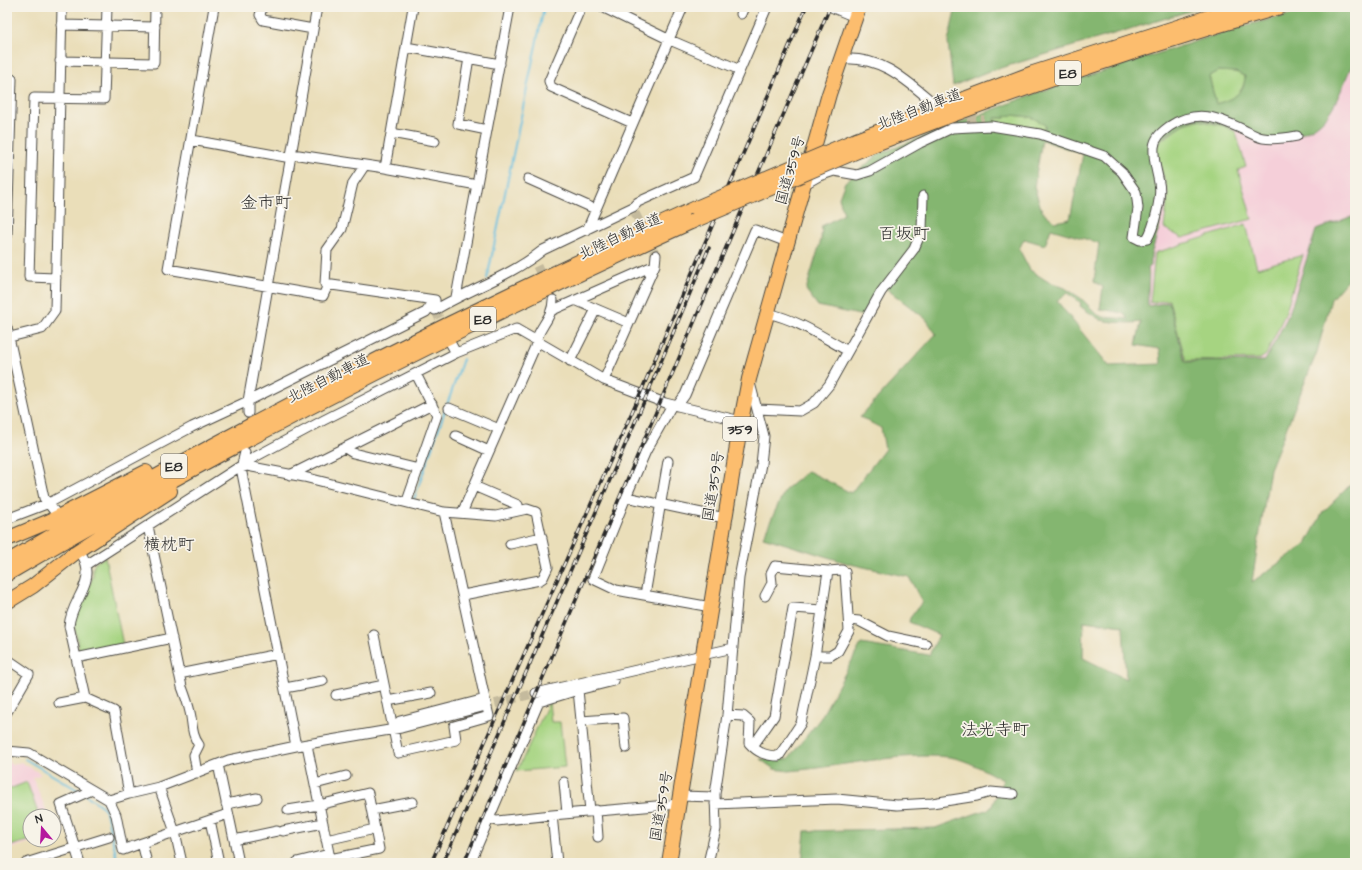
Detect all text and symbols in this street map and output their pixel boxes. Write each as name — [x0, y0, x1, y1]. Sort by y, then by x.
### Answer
road number: E8 — [1055, 61, 1081, 85]
street label: 北陸自動車道 — [873, 84, 965, 135]
street label: 国道359号 — [770, 133, 810, 208]
district label: 金市町 — [241, 191, 292, 215]
street label: 北陸自動車道 — [575, 208, 665, 265]
district label: 百坂町 — [879, 222, 930, 246]
road number: E8 — [470, 307, 496, 331]
street label: 北陸自動車道 — [283, 349, 373, 408]
road number: 359 — [723, 417, 757, 441]
street label: 国道359号 — [698, 449, 729, 523]
road number: E8 — [161, 454, 187, 478]
district label: 横枕町 — [144, 533, 195, 557]
district label: 法光寺町 — [961, 718, 1029, 742]
street label: 国道359号 — [645, 769, 678, 843]
north arrow — [22, 808, 62, 848]
text: N — [33, 811, 45, 827]

